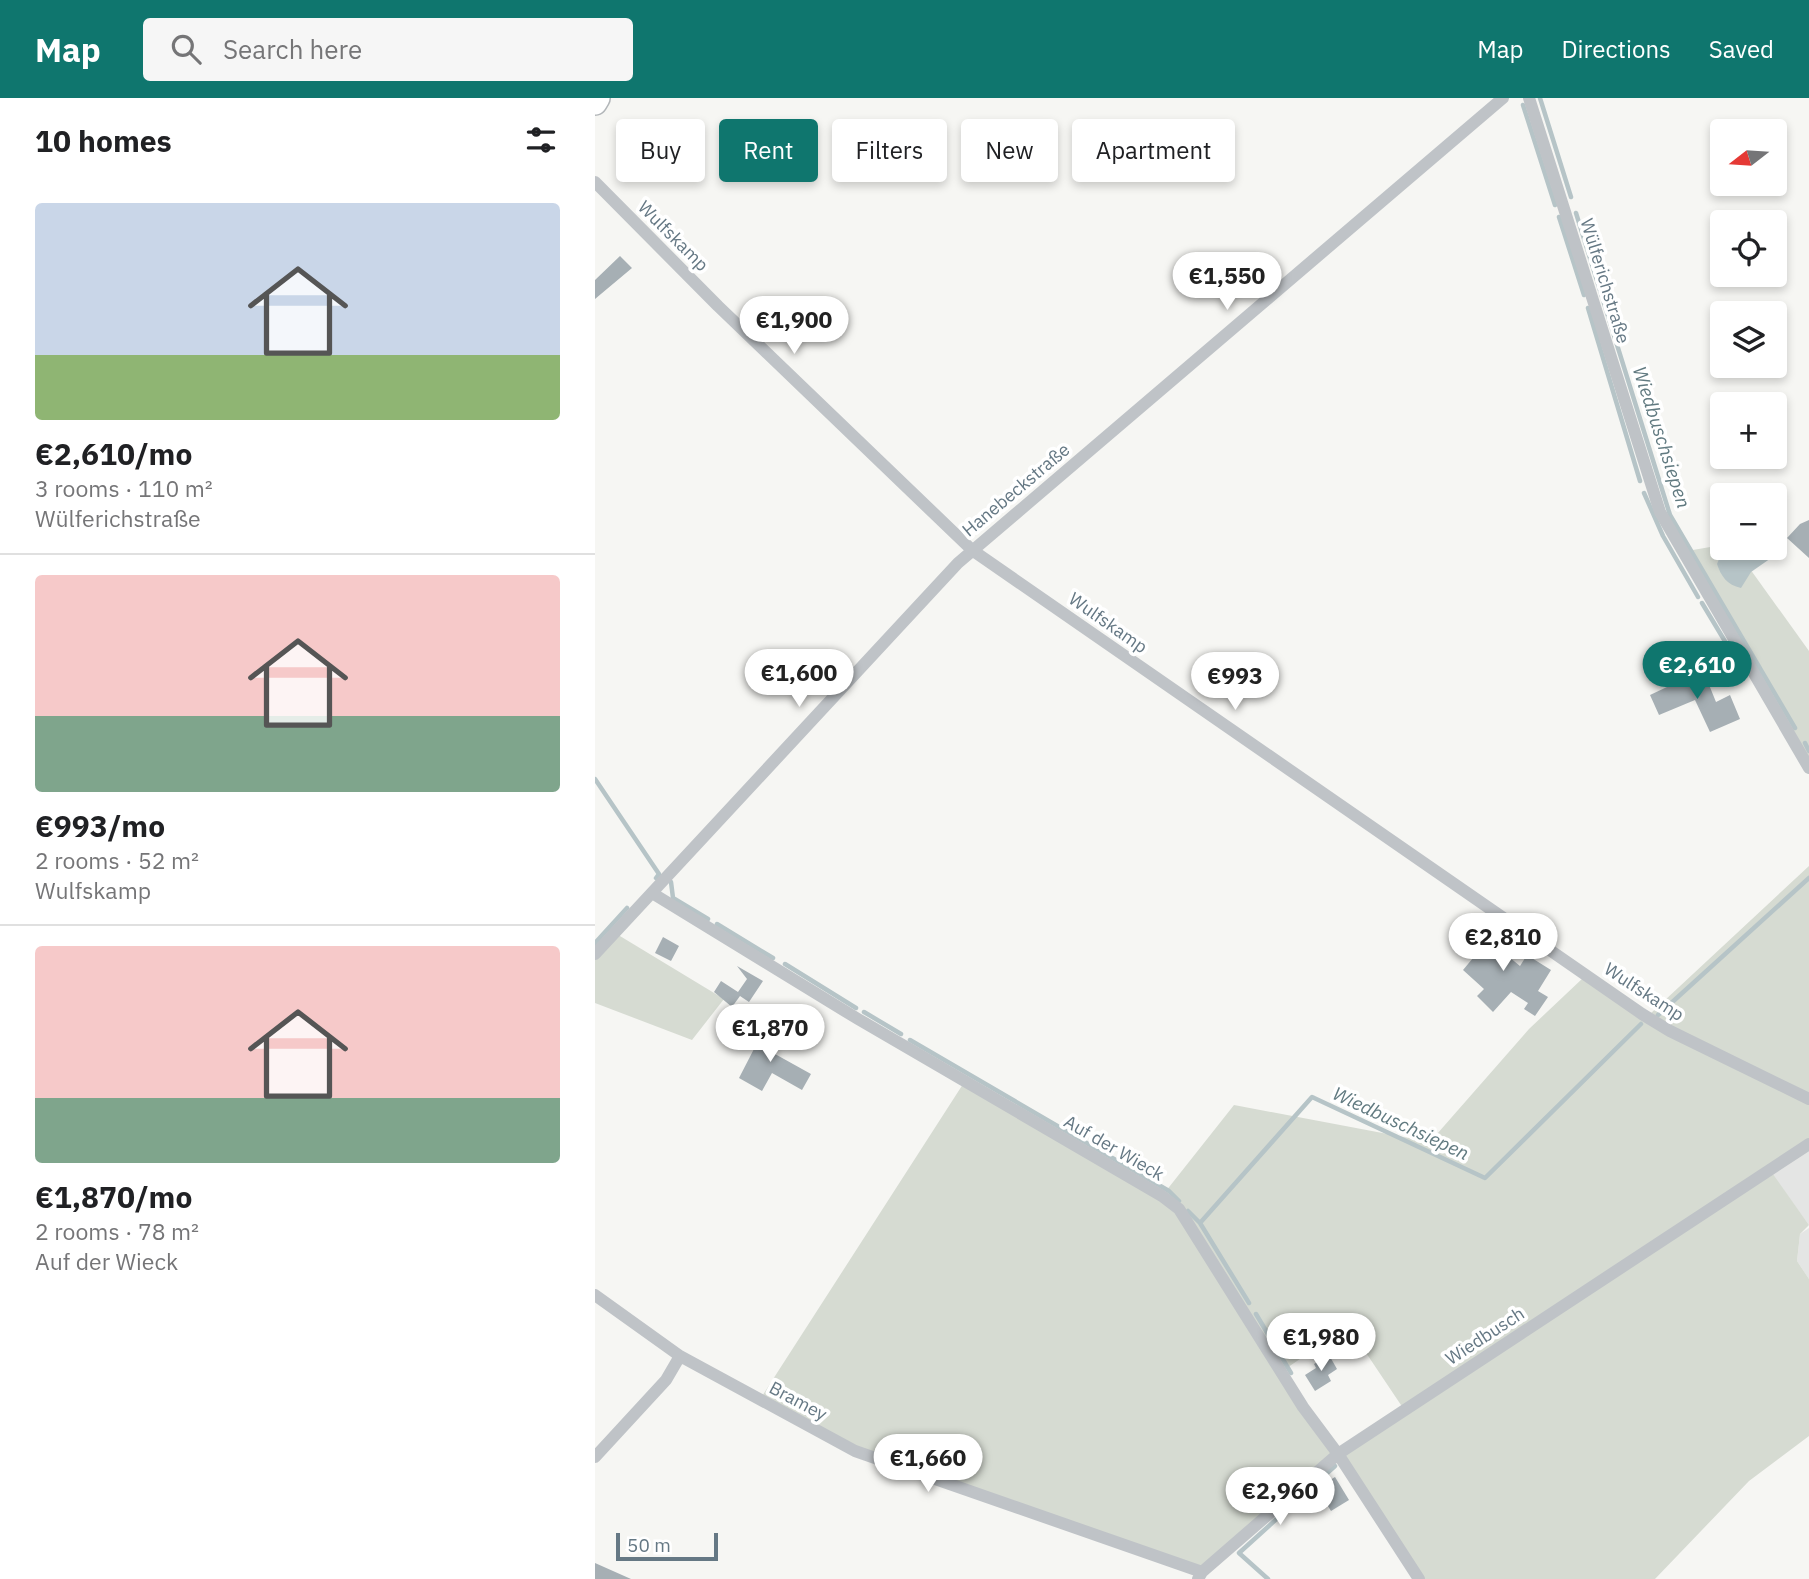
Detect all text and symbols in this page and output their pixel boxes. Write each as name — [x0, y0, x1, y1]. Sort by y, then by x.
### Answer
search box — [143, 18, 633, 81]
text: Map — [35, 28, 101, 71]
icon: search — [167, 30, 205, 68]
text: Search here — [223, 32, 362, 66]
text: Map — [1477, 33, 1523, 65]
text: Directions — [1561, 33, 1671, 65]
text: Saved — [1709, 33, 1774, 65]
chip: Buy — [616, 119, 705, 182]
chip: Rent — [719, 119, 818, 182]
chip: Filters — [832, 119, 947, 182]
chip: New — [961, 119, 1058, 182]
chip: Apartment — [1072, 119, 1235, 182]
north arrow — [1710, 119, 1787, 196]
map controls — [1710, 119, 1787, 560]
text: 10 homes — [35, 121, 172, 160]
icon: filters — [522, 121, 560, 159]
street label: Wulfskamp — [633, 195, 714, 276]
button: locate — [1710, 210, 1787, 287]
street label: Wülferichstraße — [1576, 216, 1635, 346]
icon: home — [235, 248, 361, 374]
pin: €1,550 — [1170, 252, 1284, 312]
text: €1,550 — [1189, 260, 1265, 290]
pin: €1,900 — [737, 296, 851, 356]
button: layers — [1710, 301, 1787, 378]
text: €1,900 — [756, 304, 832, 334]
water label: Wiedbuschsiepen — [1628, 363, 1696, 511]
button: + — [1710, 392, 1787, 469]
text: €2,610/mo — [35, 434, 192, 473]
street label: Hanebeckstraße — [957, 438, 1074, 541]
text: 3 rooms · 110 m² — [35, 473, 213, 503]
button: − — [1710, 483, 1787, 560]
text: Wülferichstraße — [35, 503, 201, 533]
street label: Wulfskamp — [1064, 587, 1152, 658]
icon: home — [235, 620, 361, 746]
pin: €2,610 — [1640, 642, 1754, 701]
text: €2,610 — [1659, 649, 1735, 679]
pin: €1,600 — [742, 650, 856, 709]
pin: €993 — [1194, 652, 1276, 712]
text: €1,600 — [761, 657, 837, 687]
text: €993 — [1207, 660, 1263, 690]
text: €993/mo — [35, 806, 165, 845]
text: 2 rooms · 52 m² — [35, 845, 199, 875]
text: Wulfskamp — [35, 875, 151, 905]
pin: €2,810 — [1446, 914, 1560, 973]
text: €2,810 — [1465, 921, 1541, 951]
street label: Wulfskamp — [1600, 957, 1689, 1026]
icon: home — [235, 991, 361, 1117]
pin: €1,870 — [713, 1004, 827, 1064]
text: €1,870 — [732, 1012, 808, 1042]
water label: Wiedbuschsiepen — [1329, 1081, 1473, 1165]
street label: Auf der Wieck — [1060, 1110, 1169, 1186]
text: €1,870/mo — [35, 1177, 192, 1216]
text: 2 rooms · 78 m² — [35, 1216, 199, 1246]
text: Auf der Wieck — [35, 1246, 178, 1276]
street label: Wiedbusch — [1441, 1302, 1529, 1370]
pin: €1,980 — [1264, 1314, 1378, 1373]
text: €1,980 — [1283, 1321, 1359, 1351]
street label: Bramey — [765, 1376, 831, 1425]
pin: €1,660 — [871, 1434, 985, 1494]
text: €1,660 — [890, 1442, 966, 1472]
pin: €2,960 — [1223, 1468, 1337, 1527]
text: €2,960 — [1242, 1475, 1318, 1505]
scale bar — [616, 1530, 717, 1562]
text: 50 m — [627, 1533, 671, 1557]

